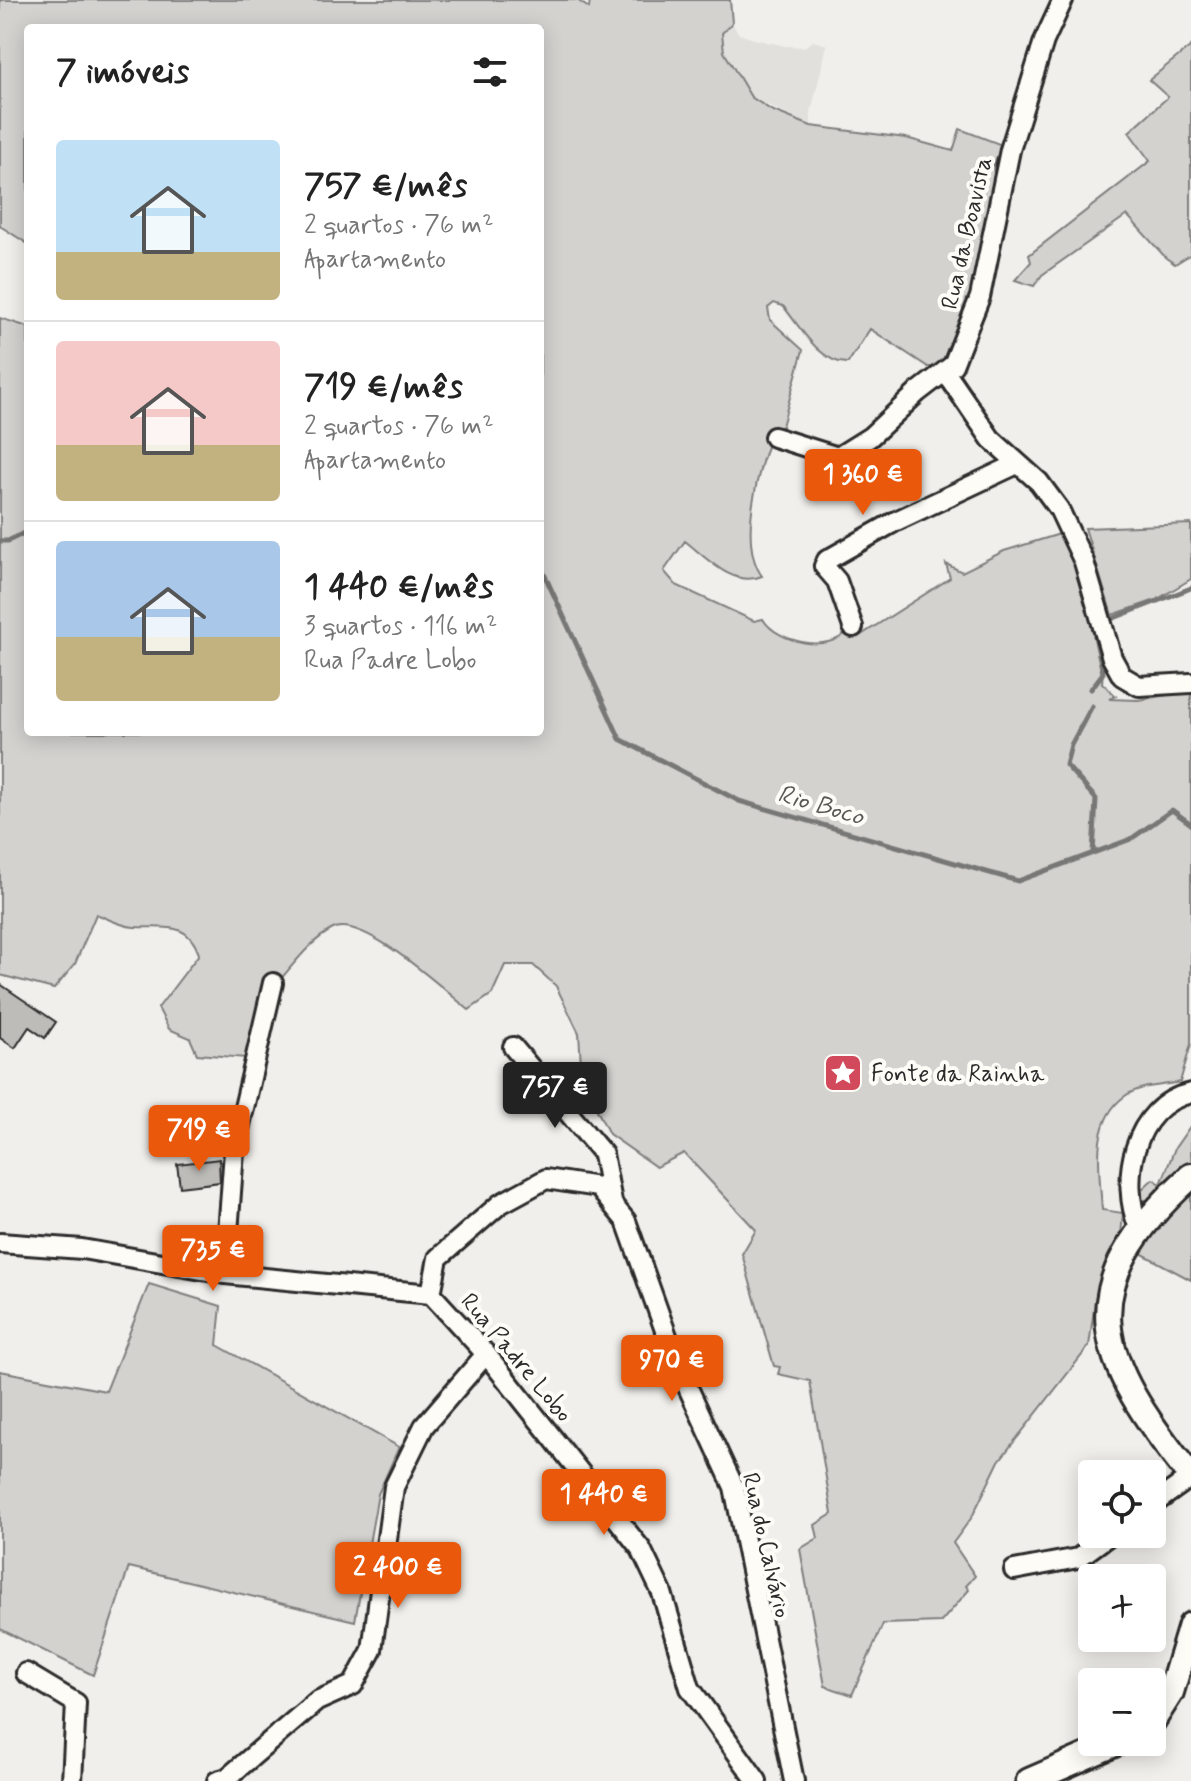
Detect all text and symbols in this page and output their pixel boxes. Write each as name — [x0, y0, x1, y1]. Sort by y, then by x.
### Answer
text: 7 imóveis — [56, 50, 189, 95]
icon: filters — [468, 50, 512, 94]
street label: Rua da Boavista — [935, 154, 1000, 313]
text: 757 €/mês — [304, 164, 467, 209]
icon: home — [120, 172, 216, 268]
text: 2 quartos · 76 m² — [304, 209, 493, 243]
text: Apartamento — [304, 243, 446, 277]
text: 719 €/mês — [304, 365, 463, 410]
icon: home — [120, 373, 216, 469]
text: 2 quartos · 76 m² — [304, 410, 493, 444]
text: Apartamento — [304, 444, 446, 478]
pin: 1 360 € — [789, 449, 937, 517]
text: 1 360 € — [823, 458, 903, 492]
text: 1 440 €/mês — [304, 565, 494, 610]
icon: home — [120, 573, 216, 669]
text: 3 quartos · 116 m² — [304, 610, 497, 644]
text: Rua Padre Lobo — [304, 644, 477, 678]
water label: Rio Boco — [773, 777, 868, 835]
place icon: Fonte da Rainha — [822, 1052, 864, 1094]
place label: Fonte da Rainha — [871, 1059, 1045, 1090]
pin: 757 € — [499, 1062, 611, 1130]
text: 757 € — [521, 1071, 589, 1105]
pin: 719 € — [143, 1105, 255, 1173]
text: 719 € — [167, 1114, 231, 1148]
pin: 735 € — [157, 1225, 269, 1293]
text: 735 € — [180, 1234, 246, 1268]
street label: Rua Padre Lobo — [453, 1287, 579, 1429]
pin: 970 € — [616, 1335, 728, 1403]
text: 970 € — [639, 1344, 705, 1378]
map controls — [1078, 1460, 1166, 1756]
button: locate — [1078, 1460, 1166, 1548]
pin: 1 440 € — [530, 1469, 678, 1537]
street label: Rua do Calvário — [734, 1470, 797, 1621]
text: 1 440 € — [560, 1478, 648, 1512]
pin: 2 400 € — [324, 1542, 472, 1610]
text: 2 400 € — [353, 1551, 443, 1585]
button: + — [1078, 1564, 1166, 1652]
button: − — [1078, 1668, 1166, 1756]

